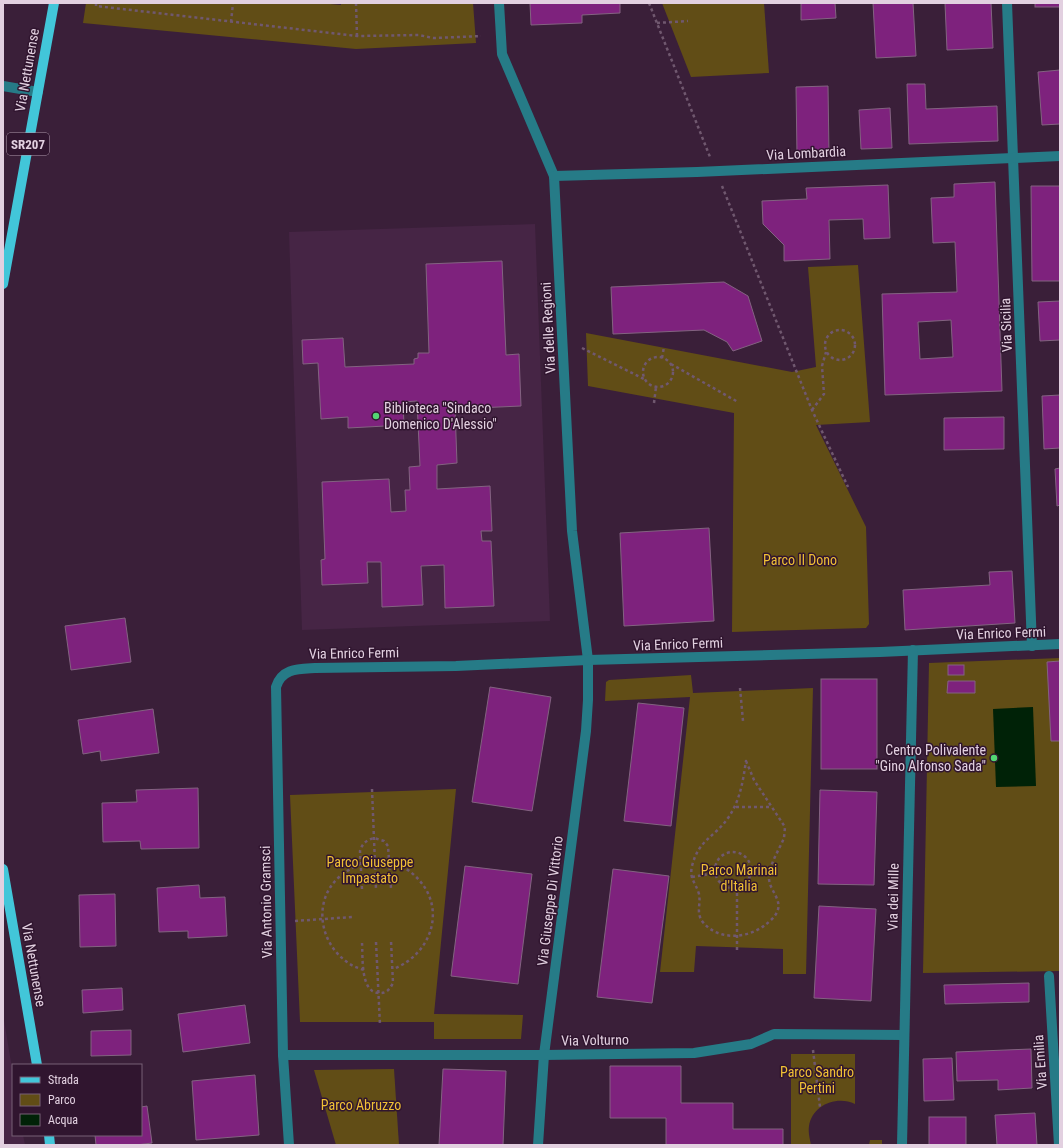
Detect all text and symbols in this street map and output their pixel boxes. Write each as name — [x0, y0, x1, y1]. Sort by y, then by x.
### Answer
street label: Via Nettunense — [12, 27, 42, 113]
road number: SR207 — [7, 133, 49, 155]
street label: Via Lombardia — [766, 143, 846, 163]
street label: Via delle Regioni — [538, 282, 558, 374]
street label: Via Sicilia — [997, 298, 1015, 352]
place label: Biblioteca "Sindaco Domenico D'Alessio" — [384, 400, 497, 432]
marker: Biblioteca "Sindaco Domenico D'Alessio" — [371, 411, 381, 421]
park label: Parco Il Dono — [763, 552, 837, 568]
street label: Via Enrico Fermi — [956, 623, 1046, 643]
street label: Via Enrico Fermi — [633, 634, 723, 654]
street label: Via Enrico Fermi — [309, 644, 399, 662]
place label: Centro Polivalente "Gino Alfonso Sada" — [875, 742, 986, 774]
marker: Centro Polivalente "Gino Alfonso Sada" — [989, 753, 999, 763]
street label: Via Giuseppe Di Vittorio — [534, 835, 566, 967]
street label: Via Antonio Gramsci — [257, 846, 275, 958]
park label: Parco Giuseppe Impastato — [327, 854, 414, 886]
park label: Parco Marinai d'Italia — [701, 862, 777, 894]
street label: Via dei Mille — [884, 863, 902, 931]
street label: Via Nettunense — [19, 922, 49, 1008]
street label: Via Volturno — [561, 1031, 629, 1049]
street label: Via Emilia — [1030, 1034, 1050, 1090]
legend — [12, 1064, 142, 1136]
park label: Parco Sandro Pertini — [780, 1064, 854, 1096]
text: Strada — [48, 1073, 79, 1087]
text: Parco — [48, 1093, 75, 1107]
park label: Parco Abruzzo — [321, 1097, 401, 1113]
text: Acqua — [48, 1113, 78, 1127]

